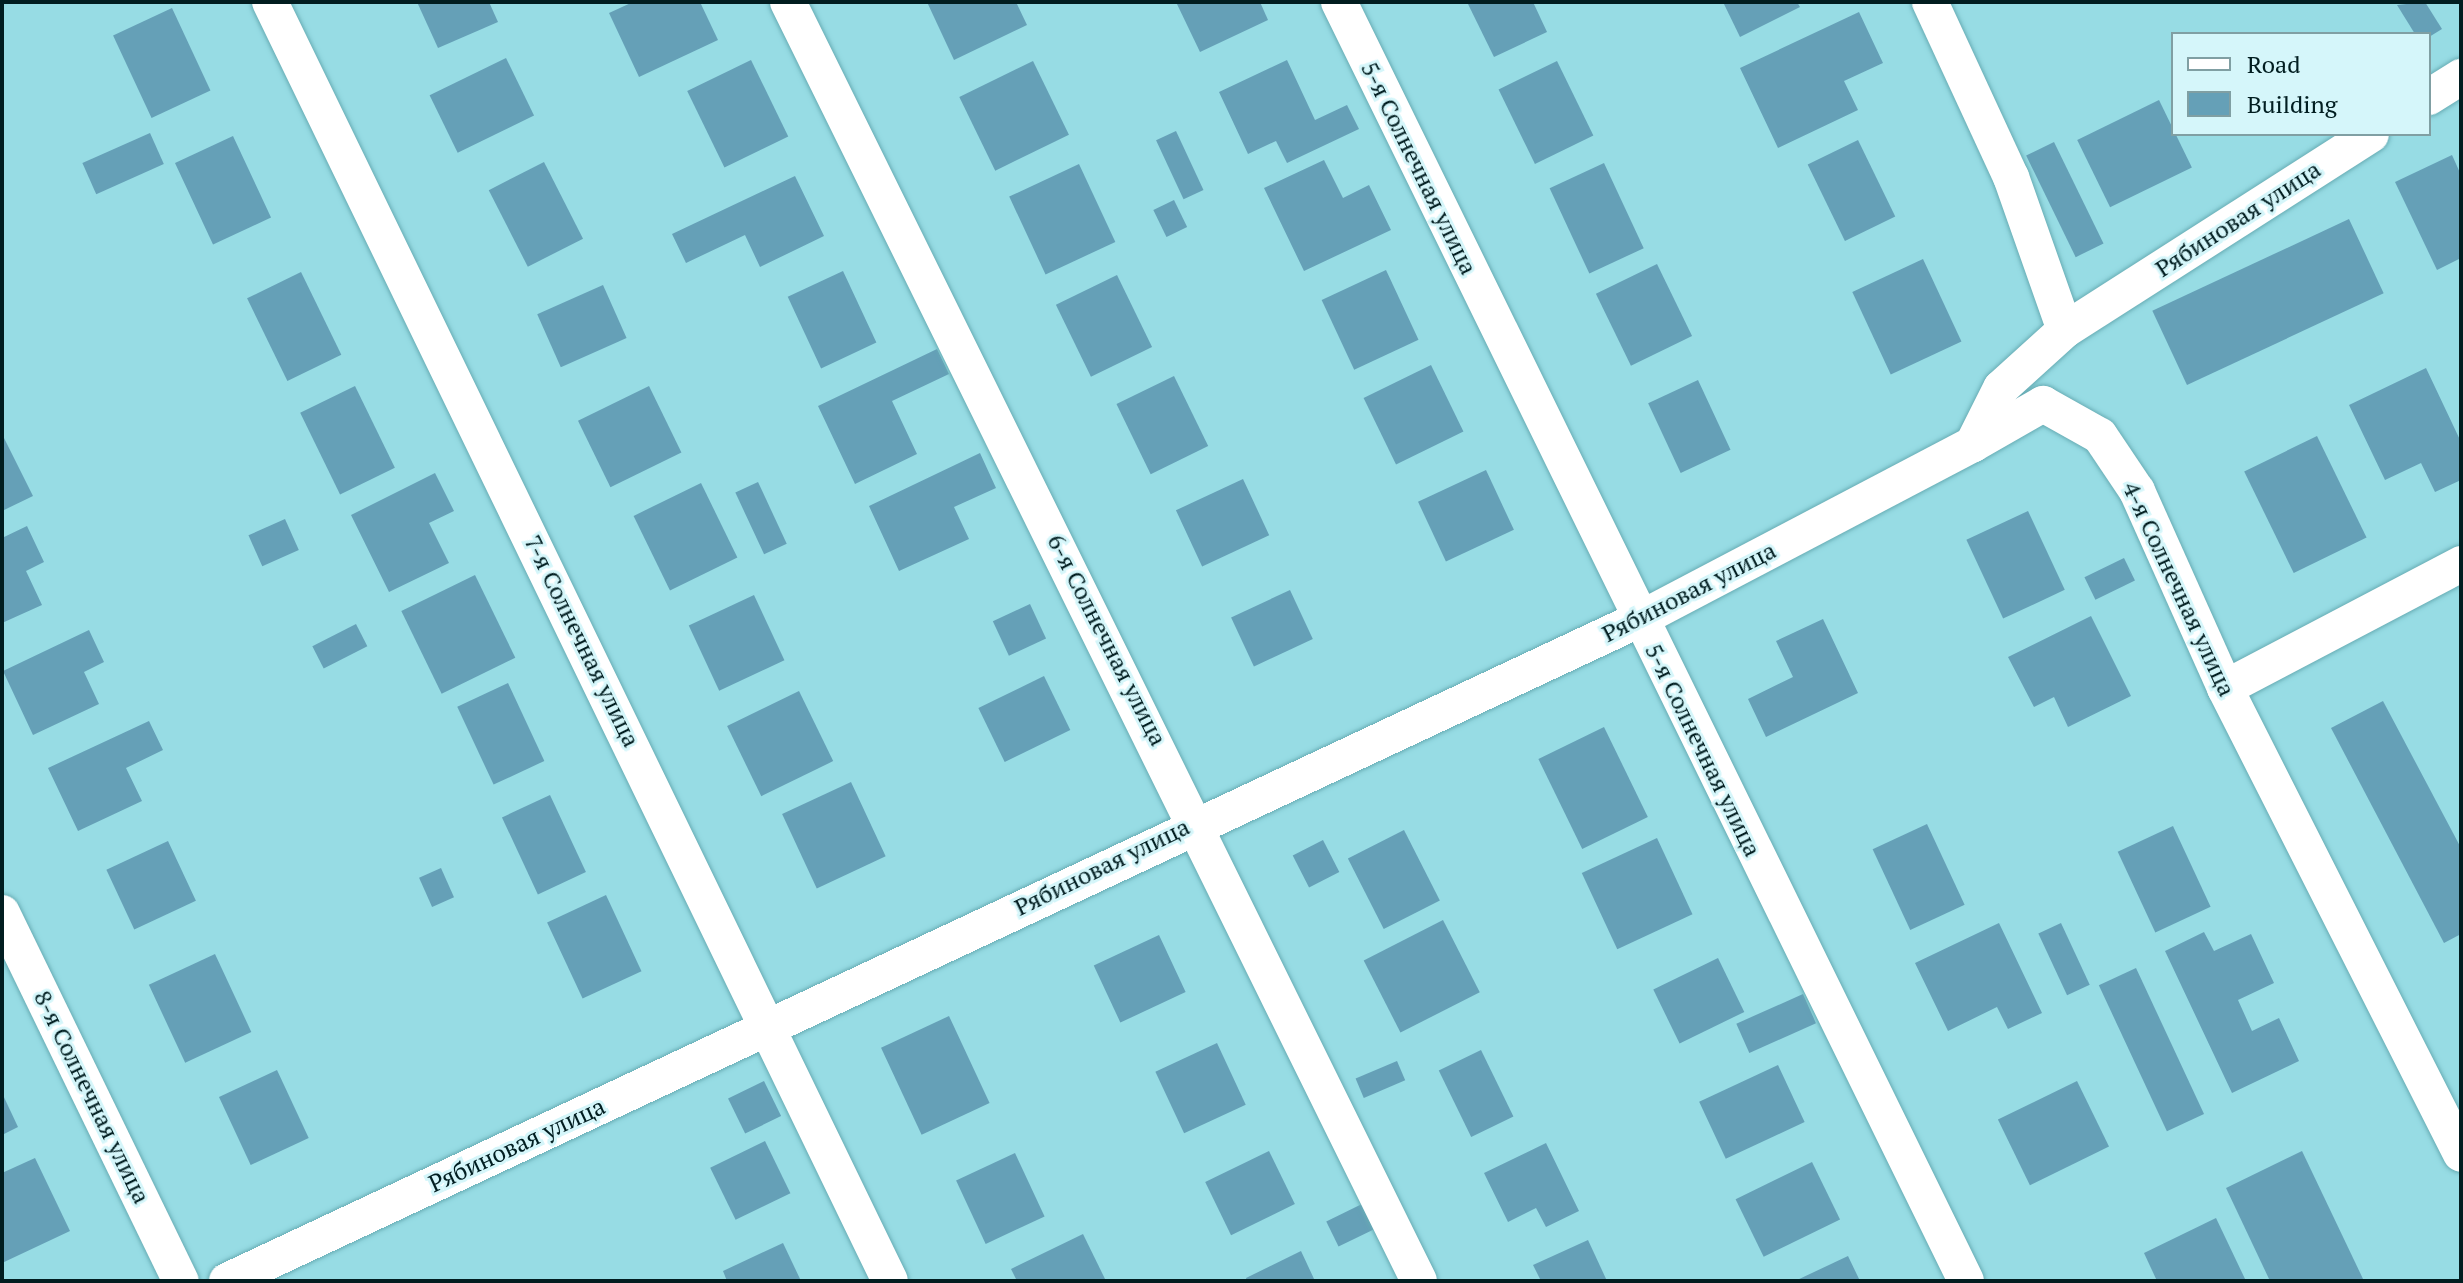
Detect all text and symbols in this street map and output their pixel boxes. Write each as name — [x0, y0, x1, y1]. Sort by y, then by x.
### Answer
legend — [2171, 32, 2431, 136]
text: Road — [2247, 48, 2301, 80]
street label: 5-я Солнечная улица — [1355, 57, 1483, 279]
text: Building — [2247, 88, 2337, 120]
street label: Рябиновая улица — [2150, 155, 2326, 283]
street label: 4-я Солнечная улица — [2117, 477, 2241, 701]
street label: 7-я Солнечная улица — [518, 530, 646, 752]
street label: 6-я Солнечная улица — [1041, 530, 1173, 750]
street label: Рябиновая улица — [1597, 536, 1781, 648]
street label: 5-я Солнечная улица — [1639, 639, 1767, 861]
street label: Рябиновая улица — [1010, 812, 1194, 922]
street label: 8-я Солнечная улица — [28, 986, 156, 1208]
street label: Рябиновая улица — [424, 1092, 610, 1198]

